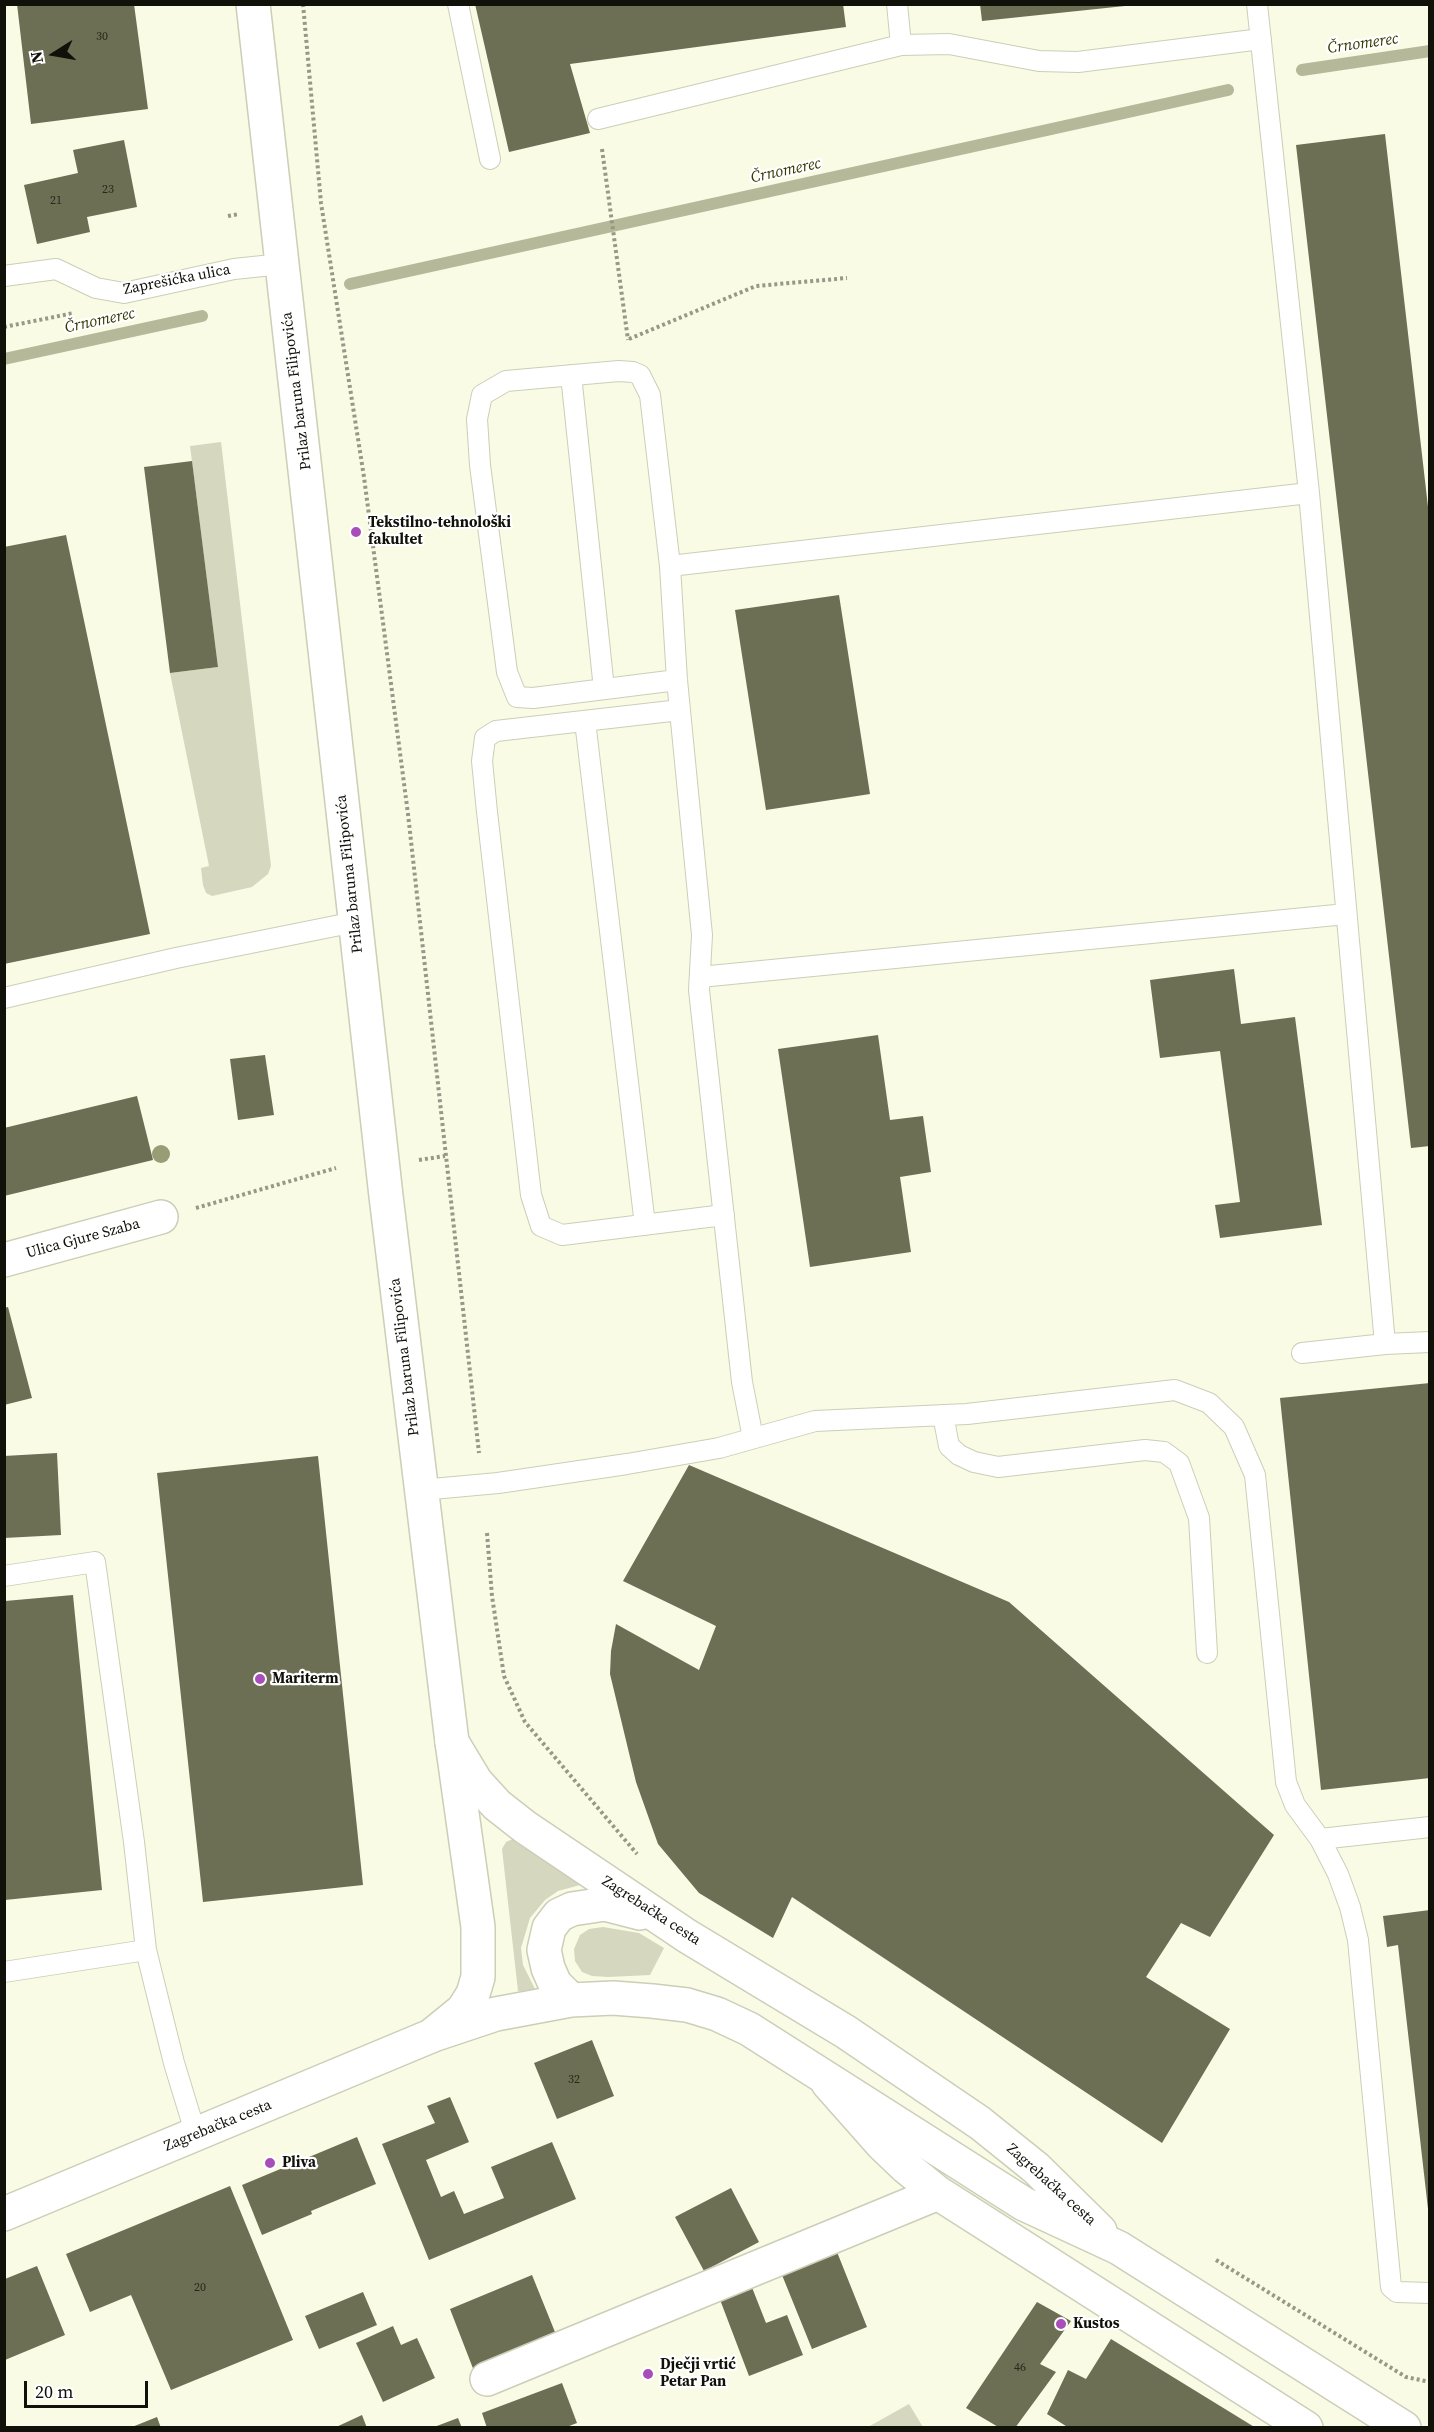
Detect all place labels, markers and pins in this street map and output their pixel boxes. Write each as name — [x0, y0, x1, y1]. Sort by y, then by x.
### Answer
place label: Tekstilno-tehnološki fakultet — [368, 514, 511, 549]
marker: Tekstilno-tehnološki fakultet — [349, 525, 363, 539]
place label: Mariterm — [272, 1670, 339, 1688]
marker: Mariterm — [253, 1672, 267, 1686]
place label: Pliva — [282, 2154, 316, 2172]
marker: Pliva — [263, 2156, 277, 2170]
place label: Kustos — [1073, 2315, 1120, 2333]
marker: Kustos — [1054, 2317, 1068, 2331]
place label: Dječji vrtić Petar Pan — [660, 2356, 736, 2391]
marker: Dječji vrtić Petar Pan — [641, 2367, 655, 2381]

